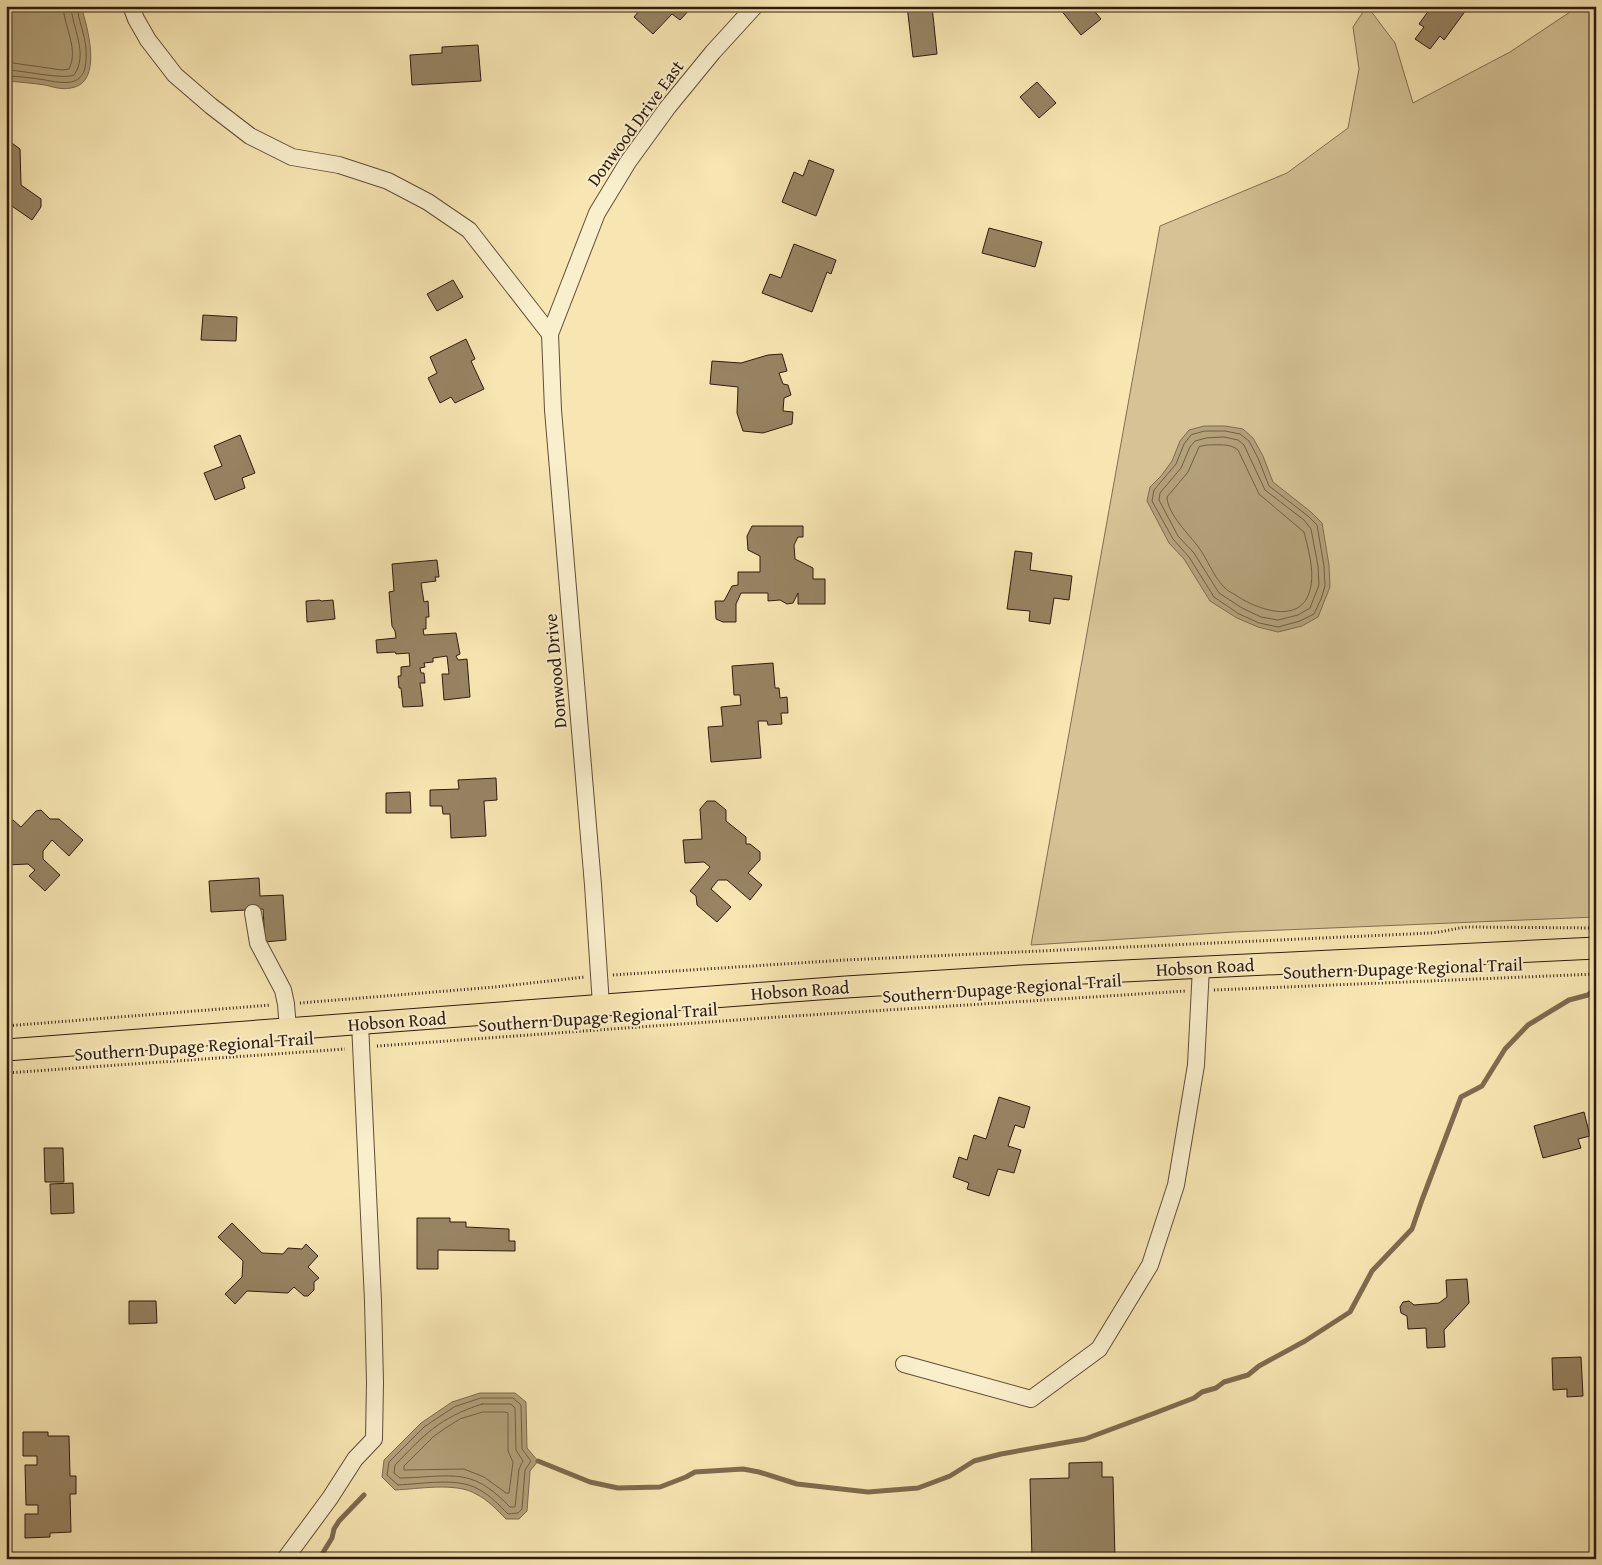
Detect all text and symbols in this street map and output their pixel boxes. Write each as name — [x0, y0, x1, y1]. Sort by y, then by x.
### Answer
street label: Donwood Drive East — [580, 54, 690, 192]
street label: Donwood Drive — [537, 613, 573, 729]
street label: Southern Dupage Regional Trail — [1283, 950, 1523, 986]
street label: Hobson Road — [1155, 951, 1255, 983]
street label: Southern Dupage Regional Trail — [881, 966, 1123, 1010]
street label: Hobson Road — [750, 973, 850, 1007]
street label: Southern Dupage Regional Trail — [477, 995, 719, 1039]
street label: Hobson Road — [347, 1004, 447, 1038]
street label: Southern Dupage Regional Trail — [73, 1024, 315, 1068]

